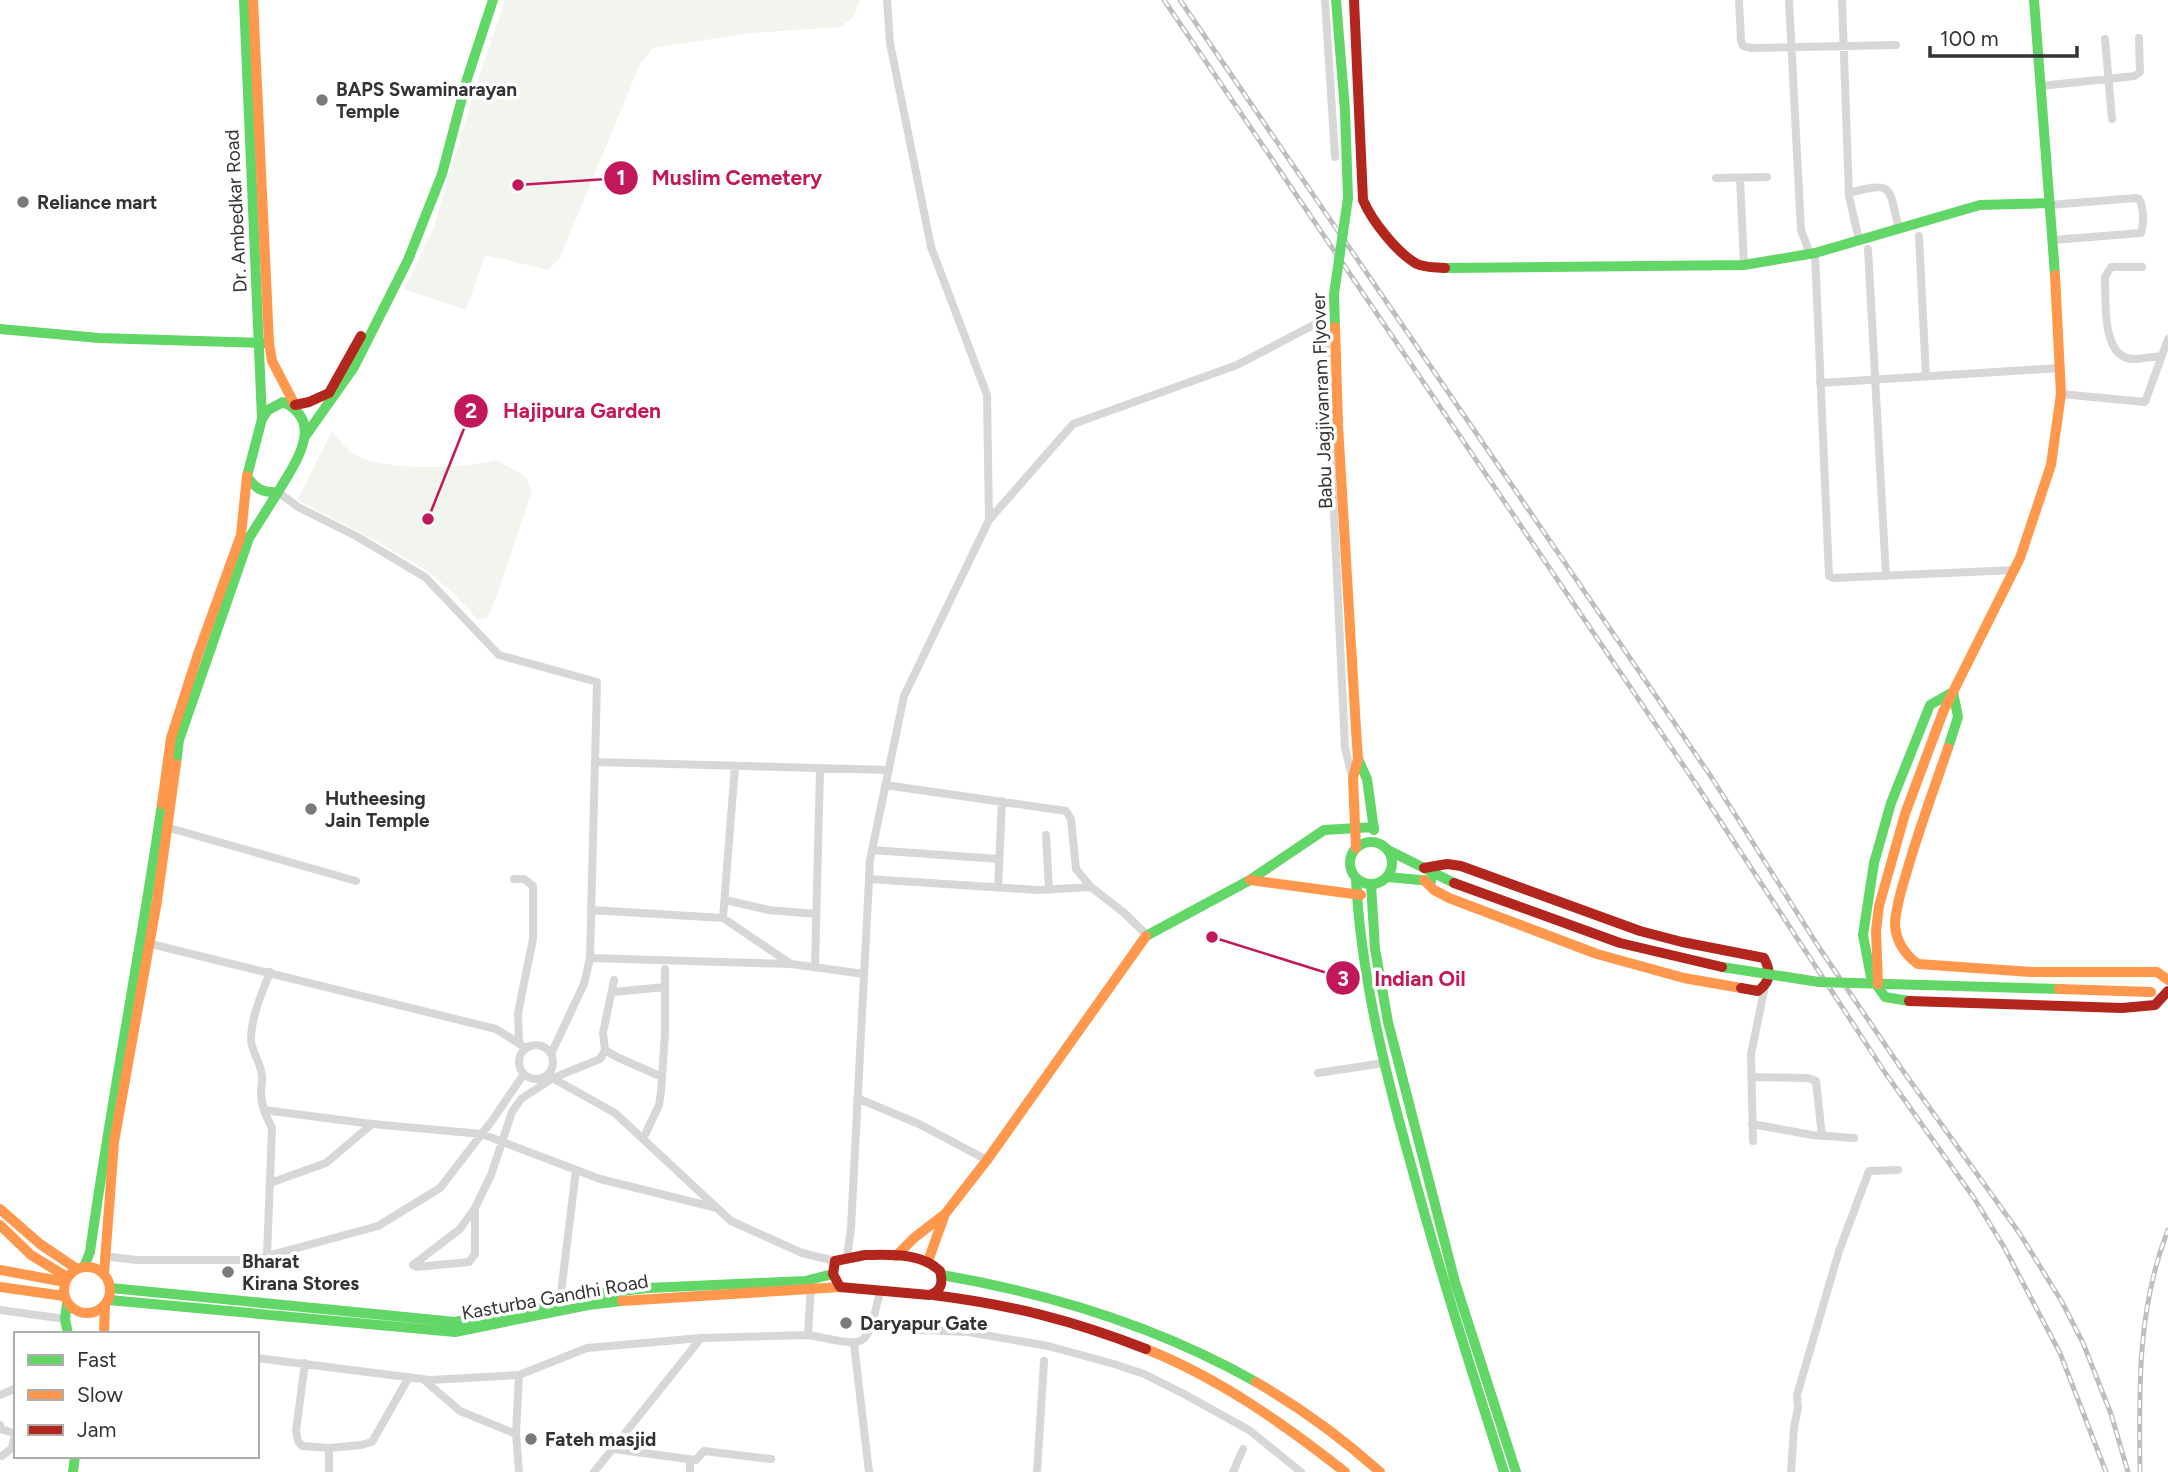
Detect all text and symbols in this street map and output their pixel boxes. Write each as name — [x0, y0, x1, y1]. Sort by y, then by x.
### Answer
scale bar — [1930, 14, 2077, 58]
text: 100 m — [1940, 26, 1999, 51]
place label: BAPS Swaminarayan Temple — [336, 78, 517, 123]
marker: BAPS Swaminarayan Temple — [314, 92, 330, 108]
street label: Dr. Ambedkar Road — [220, 129, 252, 293]
callout: Muslim Cemetery — [603, 157, 837, 199]
text: 1 — [617, 165, 625, 190]
text: Muslim Cemetery — [652, 165, 823, 190]
place label: Reliance mart — [37, 191, 158, 214]
marker: Reliance mart — [15, 194, 31, 210]
street label: Babu Jagjivanram Flyover — [1307, 292, 1337, 509]
callout: Hajipura Garden — [454, 390, 675, 432]
text: 2 — [465, 398, 477, 423]
text: Hajipura Garden — [503, 398, 661, 423]
place label: Hutheesing Jain Temple — [325, 787, 430, 832]
marker: Hutheesing Jain Temple — [303, 801, 319, 817]
callout: Indian Oil — [1325, 957, 1480, 999]
text: 3 — [1337, 966, 1349, 991]
text: Indian Oil — [1374, 966, 1466, 991]
place label: Bharat Kirana Stores — [242, 1250, 359, 1295]
marker: Bharat Kirana Stores — [220, 1264, 236, 1280]
street label: Kasturba Gandhi Road — [460, 1269, 650, 1325]
place label: Daryapur Gate — [860, 1312, 988, 1335]
marker: Daryapur Gate — [838, 1315, 854, 1331]
legend — [14, 1332, 259, 1458]
text: Fast — [77, 1347, 117, 1372]
text: Slow — [77, 1382, 123, 1407]
text: Jam — [77, 1417, 116, 1442]
place label: Fateh masjid — [545, 1428, 656, 1451]
marker: Fateh masjid — [523, 1431, 539, 1447]

